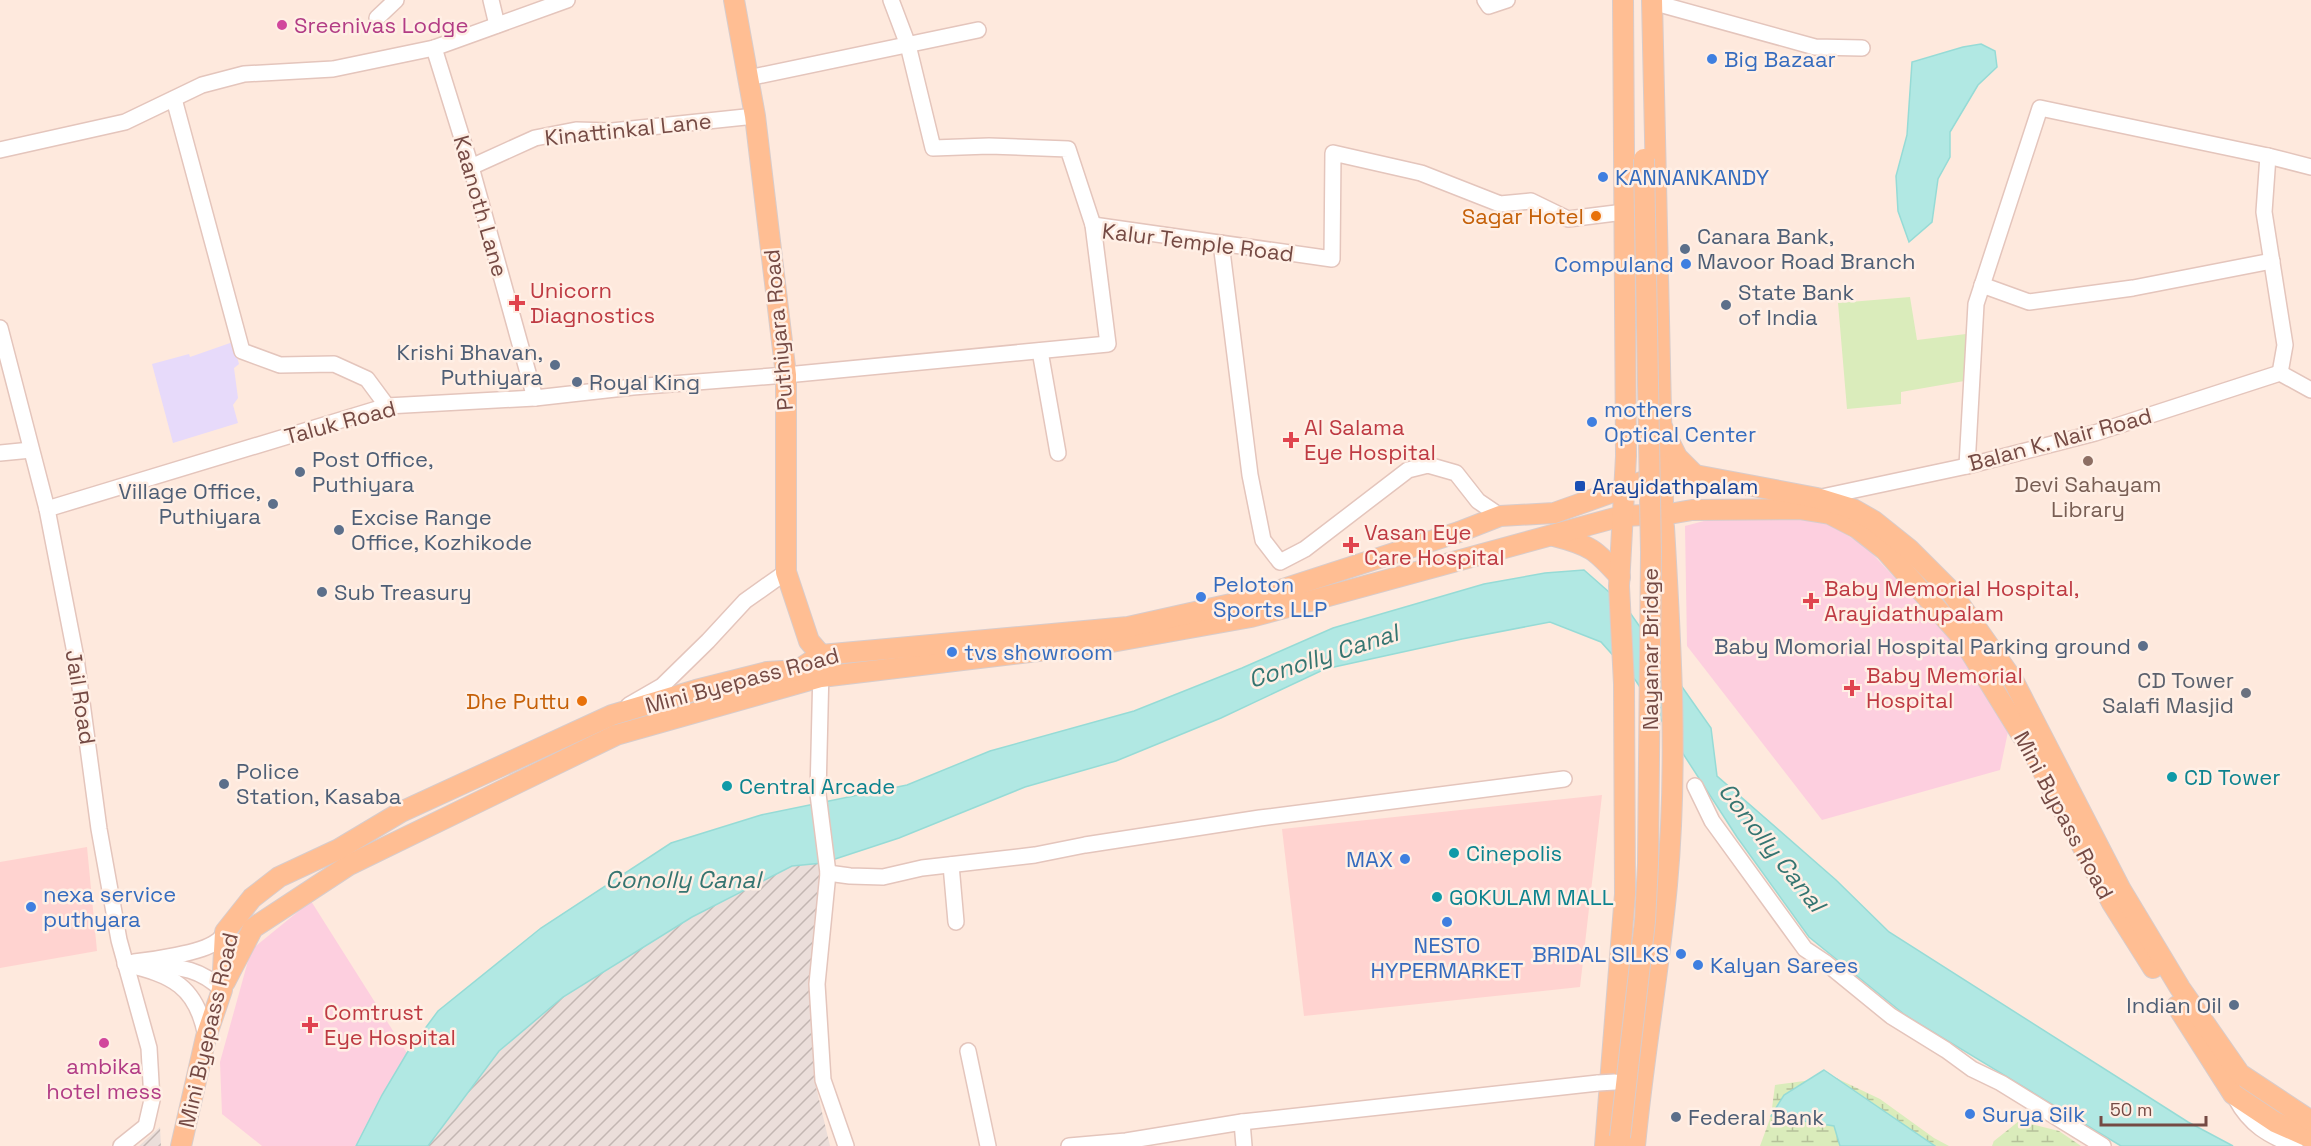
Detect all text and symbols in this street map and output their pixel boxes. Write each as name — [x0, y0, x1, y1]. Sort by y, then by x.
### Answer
place label: Sreenivas Lodge — [294, 11, 468, 39]
marker: Sreenivas Lodge — [275, 18, 289, 32]
place label: Big Bazaar — [1724, 45, 1836, 73]
marker: Big Bazaar — [1705, 52, 1719, 66]
street label: Kinattinkal Lane — [543, 106, 713, 152]
street label: Kaanoth Lane — [447, 132, 515, 280]
place label: KANNANKANDY — [1615, 163, 1770, 191]
marker: KANNANKANDY — [1596, 170, 1610, 184]
place label: Sagar Hotel — [1462, 202, 1584, 230]
marker: Sagar Hotel — [1589, 209, 1603, 223]
street label: Kalur Temple Road — [1100, 216, 1296, 268]
place label: Canara Bank, Mavoor Road Branch — [1697, 222, 1916, 275]
marker: Canara Bank, Mavoor Road Branch — [1678, 242, 1692, 256]
street label: Puthiyara Road — [757, 248, 799, 412]
place label: Compuland — [1554, 250, 1674, 278]
marker: Compuland — [1679, 257, 1693, 271]
place label: Unicorn Diagnostics — [530, 276, 655, 329]
place label: State Bank of India — [1738, 278, 1855, 331]
marker: Unicorn Diagnostics — [508, 294, 526, 312]
marker: State Bank of India — [1719, 298, 1733, 312]
place label: Krishi Bhavan, Puthiyara — [397, 338, 543, 391]
marker: Krishi Bhavan, Puthiyara — [548, 358, 562, 372]
place label: Royal King — [589, 368, 700, 396]
marker: Royal King — [570, 375, 584, 389]
street label: Taluk Road — [281, 394, 399, 450]
place label: mothers Optical Center — [1604, 395, 1756, 448]
street label: Balan K. Nair Road — [1965, 401, 2155, 477]
place label: Al Salama Eye Hospital — [1304, 413, 1436, 466]
marker: mothers Optical Center — [1585, 415, 1599, 429]
marker: Al Salama Eye Hospital — [1282, 431, 1300, 449]
place label: Post Office, Puthiyara — [312, 445, 433, 498]
marker: Devi Sahayam Library — [2081, 454, 2095, 468]
marker: Post Office, Puthiyara — [293, 465, 307, 479]
place label: Devi Sahayam Library — [2014, 470, 2162, 523]
place label: Arayidathpalam — [1592, 472, 1759, 500]
place label: Village Office, Puthiyara — [118, 477, 261, 530]
marker: Arayidathpalam — [1573, 479, 1587, 493]
marker: Village Office, Puthiyara — [266, 497, 280, 511]
place label: Excise Range Office, Kozhikode — [351, 503, 532, 556]
place label: Vasan Eye Care Hospital — [1364, 518, 1505, 571]
marker: Excise Range Office, Kozhikode — [332, 523, 346, 537]
marker: Vasan Eye Care Hospital — [1342, 536, 1360, 554]
street label: Nayanar Bridge — [1636, 568, 1664, 730]
place label: Peloton Sports LLP — [1213, 570, 1327, 623]
place label: Baby Memorial Hospital, Arayidathupalam — [1824, 574, 2079, 627]
place label: Sub Treasury — [334, 578, 472, 606]
marker: Sub Treasury — [315, 585, 329, 599]
marker: Peloton Sports LLP — [1194, 590, 1208, 604]
marker: Baby Memorial Hospital, Arayidathupalam — [1802, 592, 1820, 610]
water label: Conolly Canal — [1244, 616, 1405, 695]
place label: Baby Momorial Hospital Parking ground — [1714, 632, 2131, 660]
place label: tvs showroom — [964, 638, 1113, 666]
marker: Baby Momorial Hospital Parking ground — [2136, 639, 2150, 653]
street label: Mini Byepass Road — [642, 641, 842, 719]
marker: tvs showroom — [945, 645, 959, 659]
street label: Jail Road — [60, 648, 102, 746]
place label: Baby Memorial Hospital — [1866, 661, 2023, 714]
place label: CD Tower Salafi Masjid — [2102, 666, 2234, 719]
marker: Baby Memorial Hospital — [1843, 679, 1861, 697]
marker: CD Tower Salafi Masjid — [2239, 686, 2253, 700]
place label: Dhe Puttu — [466, 687, 570, 715]
marker: Dhe Puttu — [575, 694, 589, 708]
street label: Mini Bypass Road — [2008, 726, 2120, 904]
place label: Police Station, Kasaba — [236, 757, 402, 810]
place label: CD Tower — [2184, 763, 2281, 791]
marker: CD Tower — [2165, 770, 2179, 784]
place label: Central Arcade — [739, 772, 895, 800]
water label: Conolly Canal — [1712, 776, 1834, 920]
marker: Police Station, Kasaba — [217, 777, 231, 791]
marker: Central Arcade — [720, 779, 734, 793]
place label: Cinepolis — [1466, 839, 1562, 867]
place label: MAX — [1346, 845, 1393, 873]
marker: Cinepolis — [1447, 846, 1461, 860]
marker: MAX — [1398, 852, 1412, 866]
water label: Conolly Canal — [605, 864, 764, 895]
place label: nexa service puthyara — [43, 880, 176, 933]
place label: GOKULAM MALL — [1449, 883, 1614, 911]
marker: GOKULAM MALL — [1430, 890, 1444, 904]
marker: nexa service puthyara — [24, 900, 38, 914]
marker: NESTO HYPERMARKET — [1440, 915, 1454, 929]
street label: Mini Byepass Road — [172, 930, 244, 1130]
place label: NESTO HYPERMARKET — [1371, 931, 1523, 984]
place label: BRIDAL SILKS — [1532, 940, 1669, 968]
marker: BRIDAL SILKS — [1674, 947, 1688, 961]
place label: Kalyan Sarees — [1710, 951, 1858, 979]
marker: Kalyan Sarees — [1691, 958, 1705, 972]
place label: Indian Oil — [2126, 991, 2222, 1019]
place label: Comtrust Eye Hospital — [324, 998, 456, 1051]
marker: Indian Oil — [2227, 998, 2241, 1012]
marker: Comtrust Eye Hospital — [301, 1016, 319, 1034]
marker: ambika hotel mess — [97, 1036, 111, 1050]
place label: ambika hotel mess — [46, 1052, 162, 1105]
scale bar — [2101, 1089, 2206, 1127]
text: 50 m — [2110, 1098, 2152, 1121]
place label: Surya Silk — [1982, 1100, 2085, 1128]
place label: Federal Bank — [1688, 1103, 1824, 1131]
marker: Surya Silk — [1963, 1107, 1977, 1121]
marker: Federal Bank — [1669, 1110, 1683, 1124]

